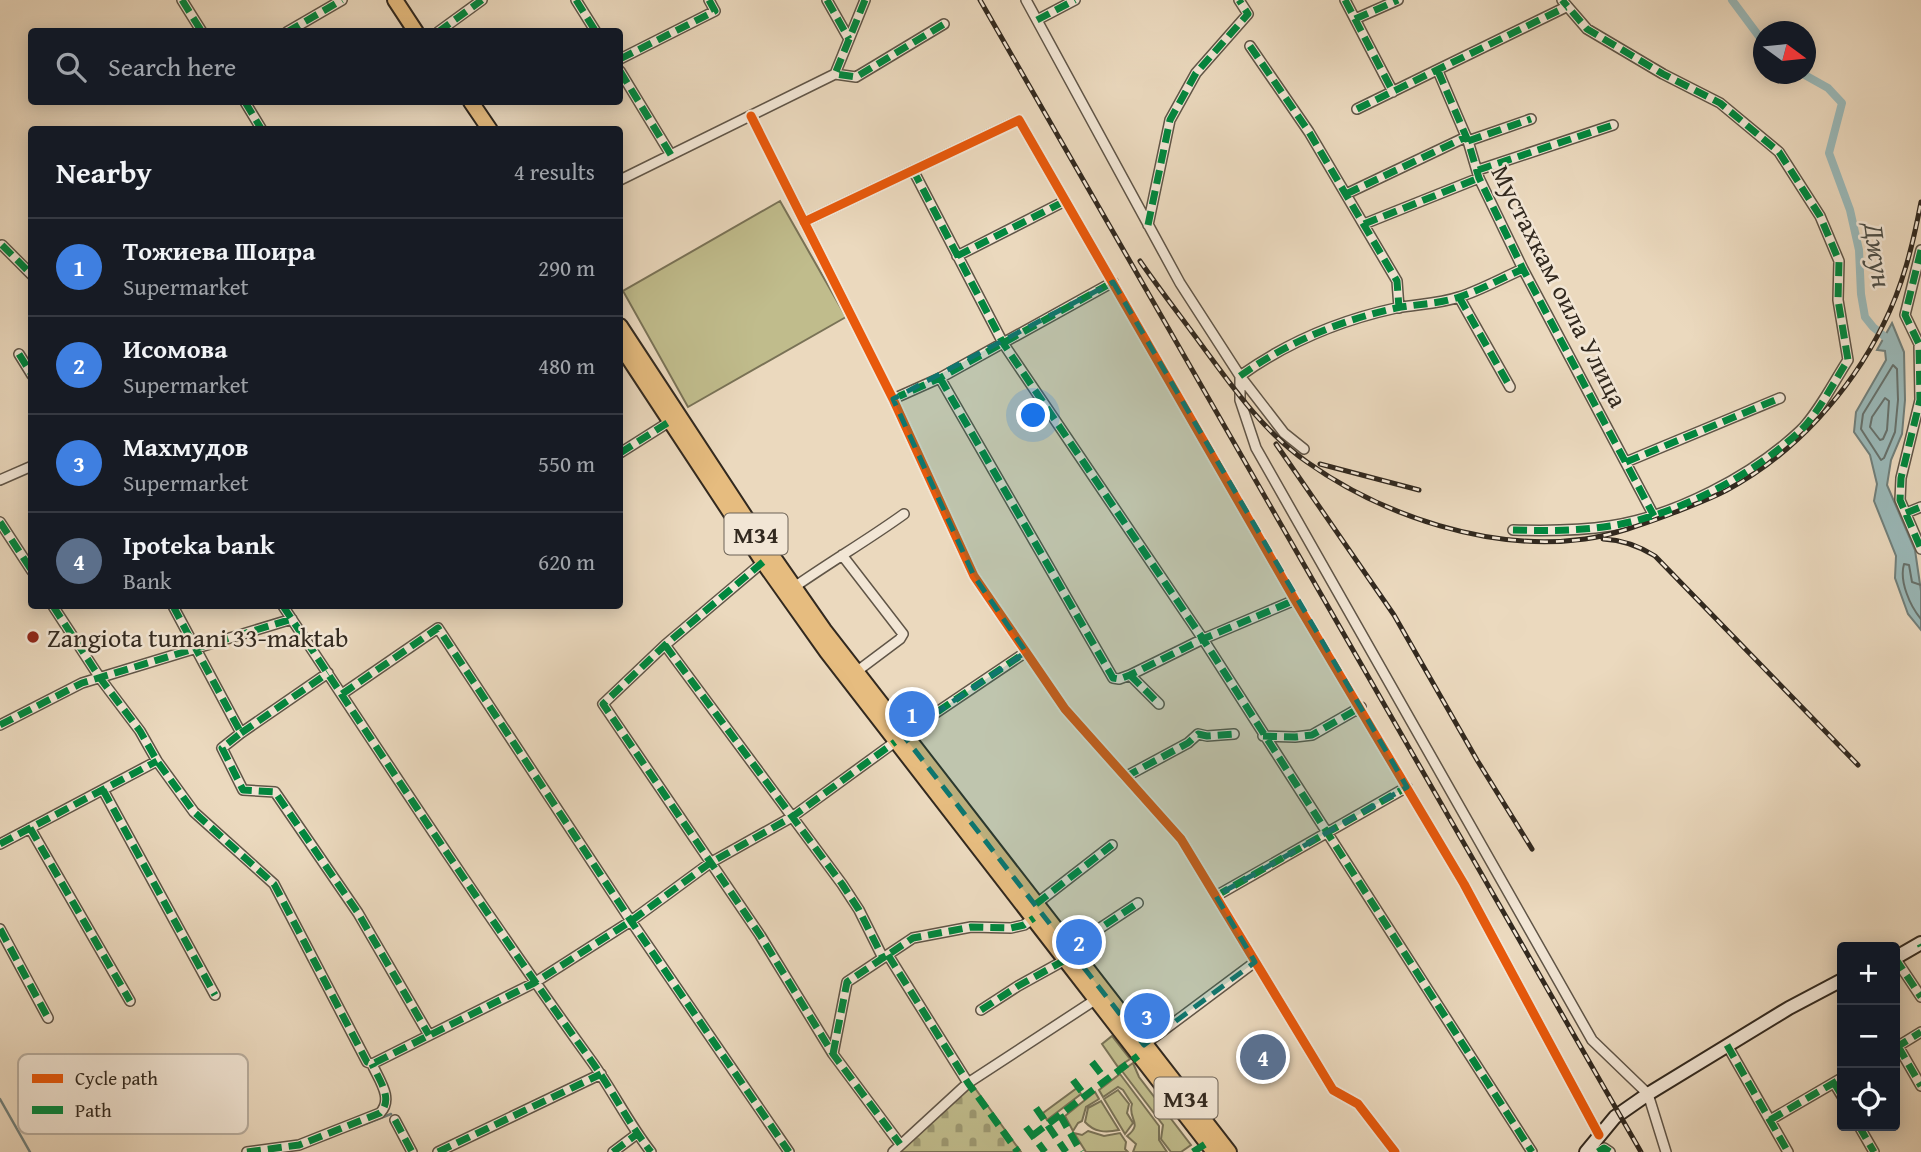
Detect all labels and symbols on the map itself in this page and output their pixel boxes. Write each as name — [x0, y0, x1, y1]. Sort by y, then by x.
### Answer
north arrow — [1753, 21, 1816, 84]
street label: Мустахкам оила Улица — [1482, 158, 1638, 415]
water label: Джун — [1854, 218, 1904, 290]
your location — [1016, 398, 1050, 432]
road number: M34 — [724, 514, 788, 554]
place label: Zangiota tumani 33-maktab — [47, 618, 348, 657]
marker: Zangiota tumani 33-maktab — [25, 629, 41, 645]
pin: 1 — [889, 688, 935, 740]
pin: 2 — [1056, 916, 1102, 968]
pin: 3 — [1124, 990, 1170, 1042]
pin: 4 — [1240, 1031, 1286, 1083]
legend — [18, 1054, 248, 1134]
text: Cycle path — [75, 1064, 158, 1092]
road number: M34 — [1154, 1078, 1218, 1118]
text: Path — [75, 1096, 112, 1124]

